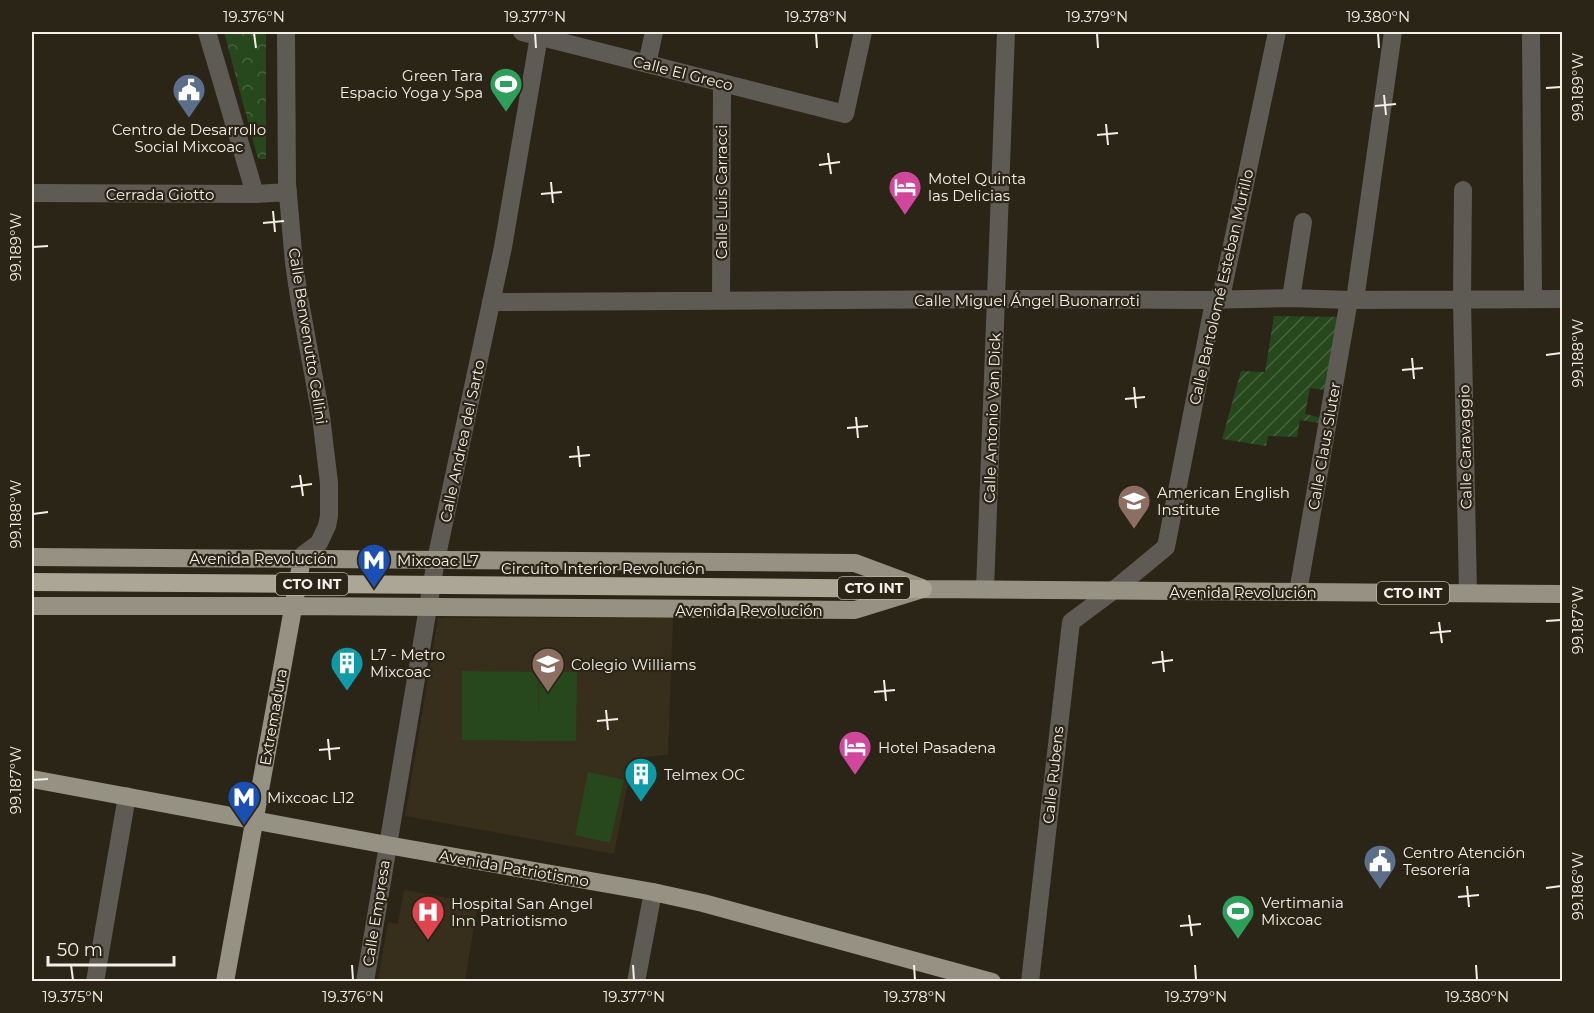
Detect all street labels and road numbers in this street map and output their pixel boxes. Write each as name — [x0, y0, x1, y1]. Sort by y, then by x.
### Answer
street label: Calle El Greco — [631, 51, 735, 95]
street label: Calle Luis Carracci — [712, 125, 731, 259]
street label: Calle Bartolomé Esteban Murillo — [1185, 167, 1257, 407]
street label: Cerrada Giotto — [106, 185, 214, 204]
street label: Calle Benvenutto Cellini — [285, 246, 331, 426]
street label: Calle Miguel Ángel Buonarroti — [914, 291, 1140, 310]
street label: Calle Antonio Van Dick — [980, 333, 1004, 503]
street label: Calle Andrea del Sarto — [435, 358, 489, 524]
street label: Calle Claus Sluter — [1303, 381, 1345, 511]
street label: Calle Caravaggio — [1454, 385, 1476, 509]
street label: Avenida Revolución — [189, 549, 337, 568]
street label: Circuito Interior Revolución — [501, 559, 705, 578]
road number: CTO INT — [276, 573, 348, 595]
road number: CTO INT — [838, 577, 910, 599]
road number: CTO INT — [1377, 582, 1449, 604]
street label: Avenida Revolución — [1169, 583, 1317, 602]
street label: Avenida Revolución — [675, 601, 823, 620]
street label: Extremadura — [255, 667, 291, 767]
street label: Calle Rubens — [1038, 725, 1068, 825]
street label: Avenida Patriotismo — [437, 845, 591, 891]
street label: Calle Empresa — [358, 858, 394, 968]

